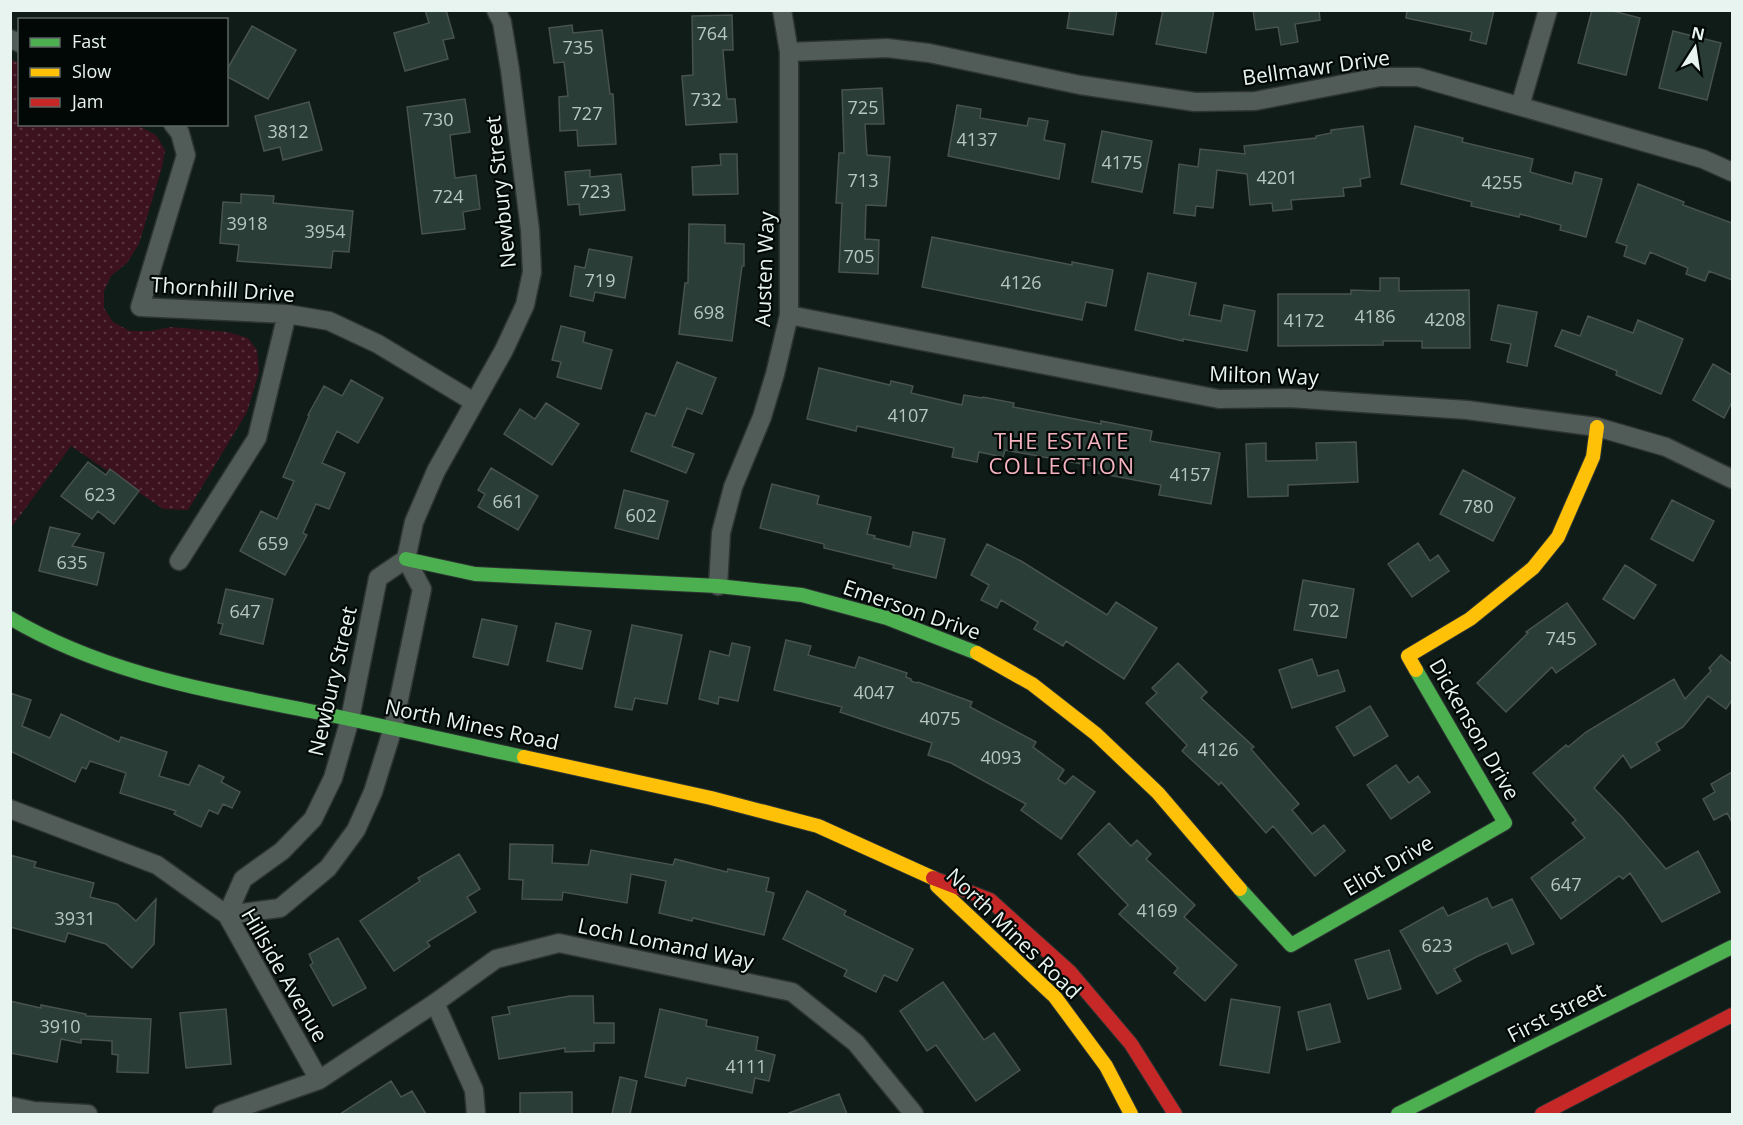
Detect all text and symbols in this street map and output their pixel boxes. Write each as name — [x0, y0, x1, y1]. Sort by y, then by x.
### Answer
legend — [18, 18, 228, 126]
north arrow — [1665, 18, 1725, 78]
house number: 764 — [697, 21, 727, 45]
text: N — [1689, 21, 1707, 45]
text: Fast — [72, 29, 106, 53]
house number: 735 — [563, 35, 593, 59]
street label: Bellmawr Drive — [1240, 43, 1392, 91]
text: Slow — [72, 59, 111, 83]
house number: 732 — [691, 87, 721, 111]
text: Jam — [70, 89, 104, 113]
house number: 725 — [848, 95, 878, 119]
house number: 727 — [572, 101, 602, 125]
house number: 730 — [423, 107, 453, 131]
street label: Newbury Street — [478, 115, 522, 269]
house number: 3812 — [267, 119, 309, 143]
house number: 4137 — [956, 127, 998, 151]
house number: 4175 — [1101, 150, 1143, 174]
house number: 4201 — [1256, 165, 1298, 189]
house number: 713 — [848, 168, 878, 192]
house number: 4255 — [1481, 170, 1523, 194]
house number: 723 — [580, 179, 610, 203]
house number: 724 — [433, 184, 463, 208]
street label: Austen Way — [748, 210, 780, 327]
house number: 3918 — [226, 211, 268, 235]
house number: 3954 — [304, 219, 346, 243]
house number: 705 — [844, 244, 874, 268]
house number: 719 — [585, 268, 615, 292]
street label: Thornhill Drive — [150, 270, 296, 308]
house number: 4126 — [1000, 270, 1042, 294]
house number: 698 — [694, 300, 724, 324]
house number: 4186 — [1354, 304, 1396, 328]
house number: 4208 — [1424, 307, 1466, 331]
house number: 4172 — [1283, 308, 1325, 332]
street label: Milton Way — [1209, 359, 1320, 391]
house number: 4107 — [887, 403, 929, 427]
district label: THE ESTATE COLLECTION — [989, 425, 1135, 480]
house number: 4157 — [1169, 462, 1211, 486]
house number: 623 — [85, 482, 115, 506]
house number: 661 — [493, 489, 523, 513]
house number: 780 — [1463, 494, 1493, 518]
house number: 602 — [626, 503, 656, 527]
house number: 659 — [258, 531, 288, 555]
house number: 635 — [57, 550, 87, 574]
street label: Emerson Drive — [839, 572, 985, 646]
house number: 702 — [1309, 598, 1339, 622]
house number: 647 — [230, 599, 260, 623]
street label: Newbury Street — [301, 603, 363, 759]
house number: 745 — [1546, 626, 1576, 650]
street label: Dickenson Drive — [1423, 653, 1527, 805]
house number: 4047 — [853, 680, 895, 704]
street label: North Mines Road — [382, 692, 562, 756]
house number: 4075 — [919, 706, 961, 730]
house number: 4126 — [1197, 737, 1239, 761]
house number: 4093 — [980, 745, 1022, 769]
street label: Eliot Drive — [1338, 828, 1438, 902]
street label: North Mines Road — [941, 861, 1087, 1005]
house number: 647 — [1551, 872, 1581, 896]
house number: 4169 — [1136, 898, 1178, 922]
street label: Hillside Avenue — [235, 903, 335, 1047]
house number: 3931 — [54, 906, 96, 930]
street label: Loch Lomand Way — [575, 911, 757, 975]
house number: 623 — [1422, 933, 1452, 957]
street label: First Street — [1502, 975, 1610, 1049]
house number: 3910 — [39, 1014, 81, 1038]
house number: 4111 — [725, 1054, 767, 1078]

